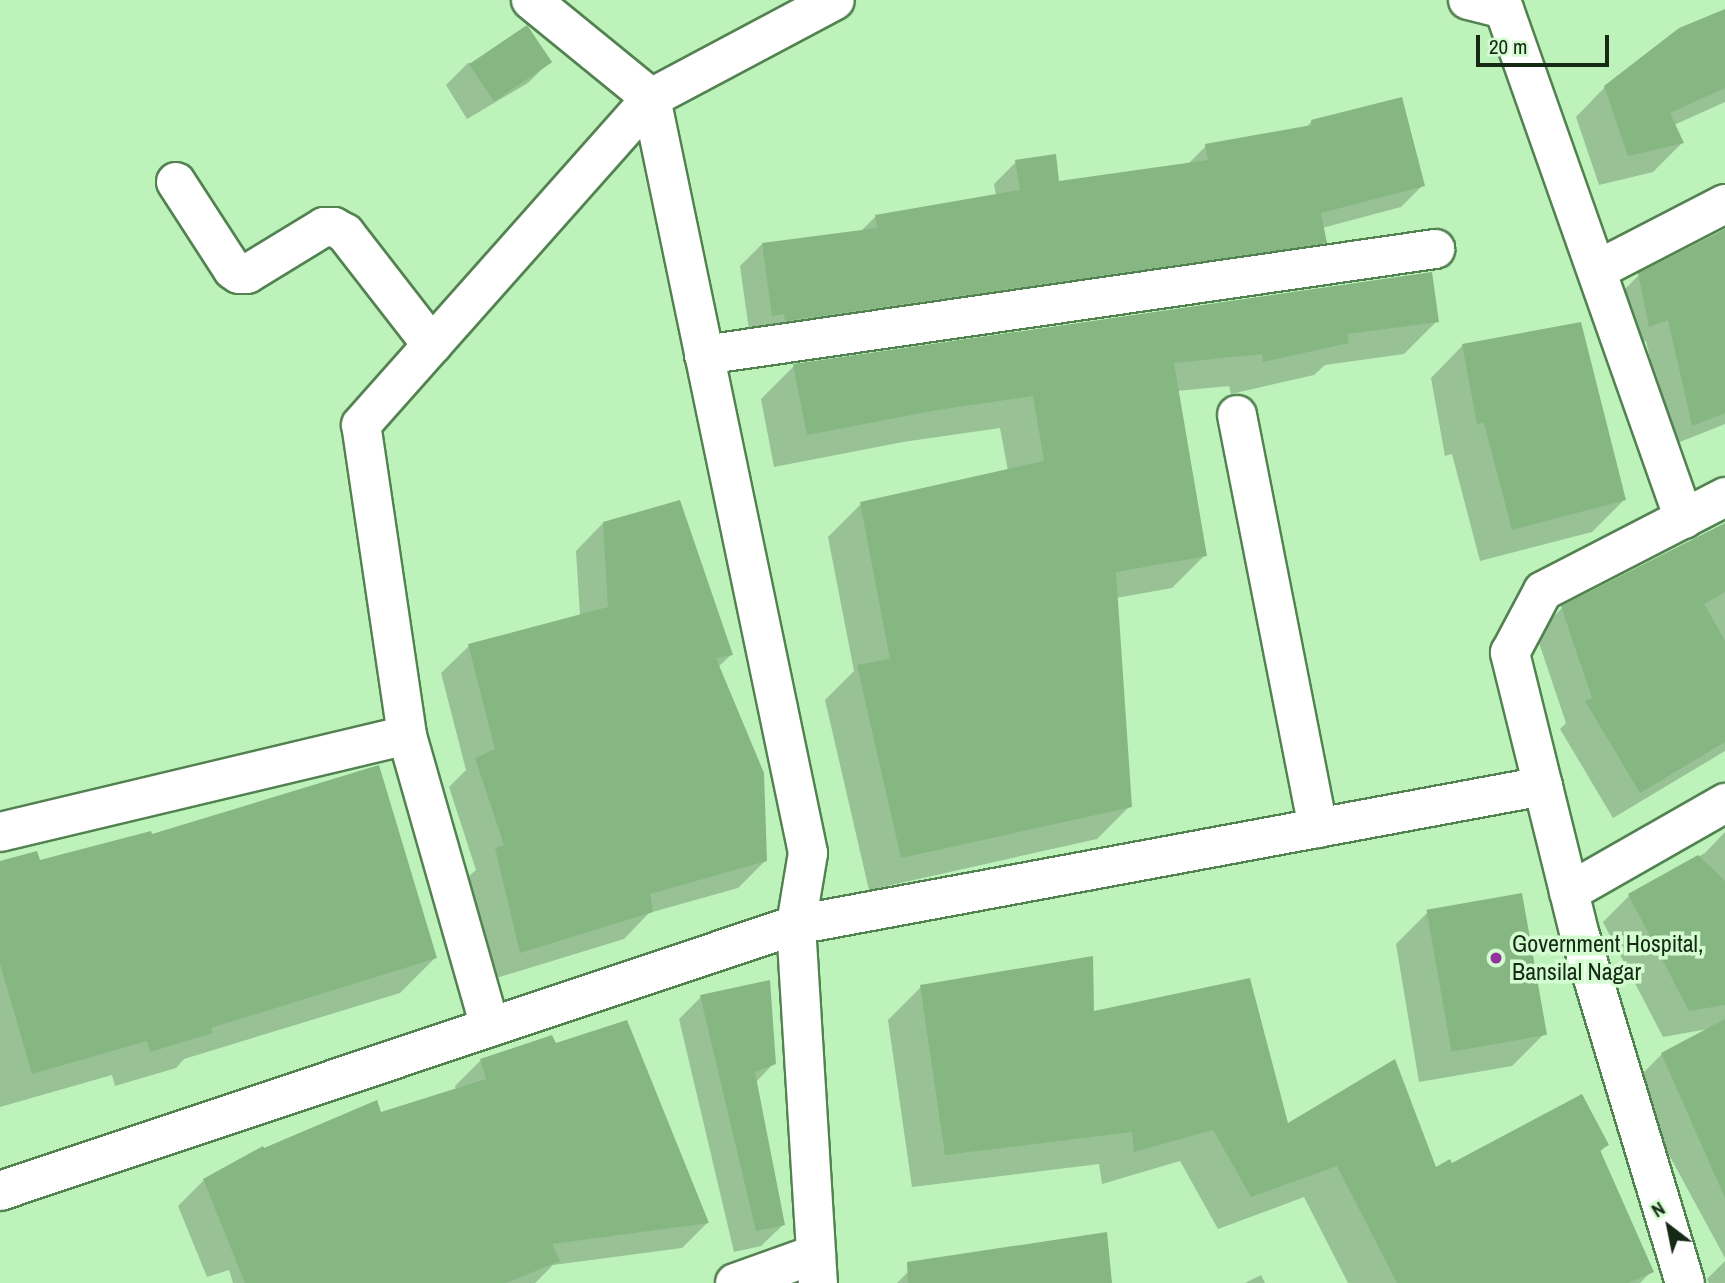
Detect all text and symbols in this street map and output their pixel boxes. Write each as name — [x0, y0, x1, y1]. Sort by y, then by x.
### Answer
scale bar — [1480, 21, 1613, 65]
text: 20 m — [1489, 32, 1527, 61]
place label: Government Hospital, Bansilal Nagar — [1512, 930, 1703, 986]
marker: Government Hospital, Bansilal Nagar — [1486, 948, 1506, 968]
north arrow — [1634, 1192, 1704, 1262]
text: N — [1646, 1195, 1670, 1223]

